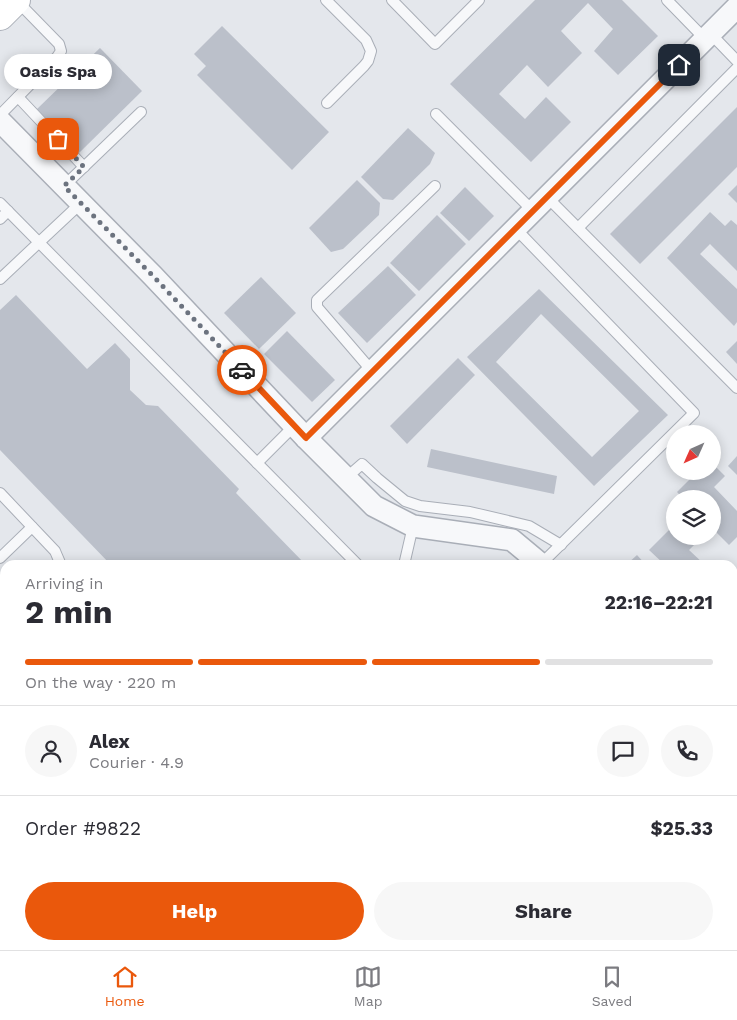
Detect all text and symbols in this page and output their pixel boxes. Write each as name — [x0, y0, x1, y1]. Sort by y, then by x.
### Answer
pin — [658, 44, 700, 86]
icon: home — [665, 51, 693, 79]
callout: Oasis Spa — [4, 54, 112, 89]
text: Oasis Spa — [20, 62, 96, 81]
pin — [37, 118, 79, 160]
icon: bag — [44, 125, 72, 153]
courier — [217, 345, 267, 395]
icon: car — [228, 356, 256, 384]
north arrow — [666, 425, 721, 480]
map controls — [666, 425, 721, 545]
button: layers — [666, 490, 721, 545]
text: Arriving in — [25, 574, 103, 593]
text: 22:16–22:21 — [605, 591, 713, 614]
text: 2 min — [25, 593, 113, 631]
text: On the way · 220 m — [25, 673, 176, 692]
button: person — [25, 725, 77, 777]
button: chat — [597, 725, 649, 777]
button: phone — [661, 725, 713, 777]
text: Alex — [89, 730, 130, 753]
text: Courier · 4.9 — [89, 753, 184, 772]
text: Order #9822 — [25, 817, 141, 840]
text: $25.33 — [650, 817, 713, 840]
button: Help — [25, 882, 364, 940]
button: Share — [374, 882, 713, 940]
tab: Home — [105, 963, 145, 1009]
tab: Map — [354, 963, 382, 1009]
tab: Saved — [592, 963, 632, 1009]

